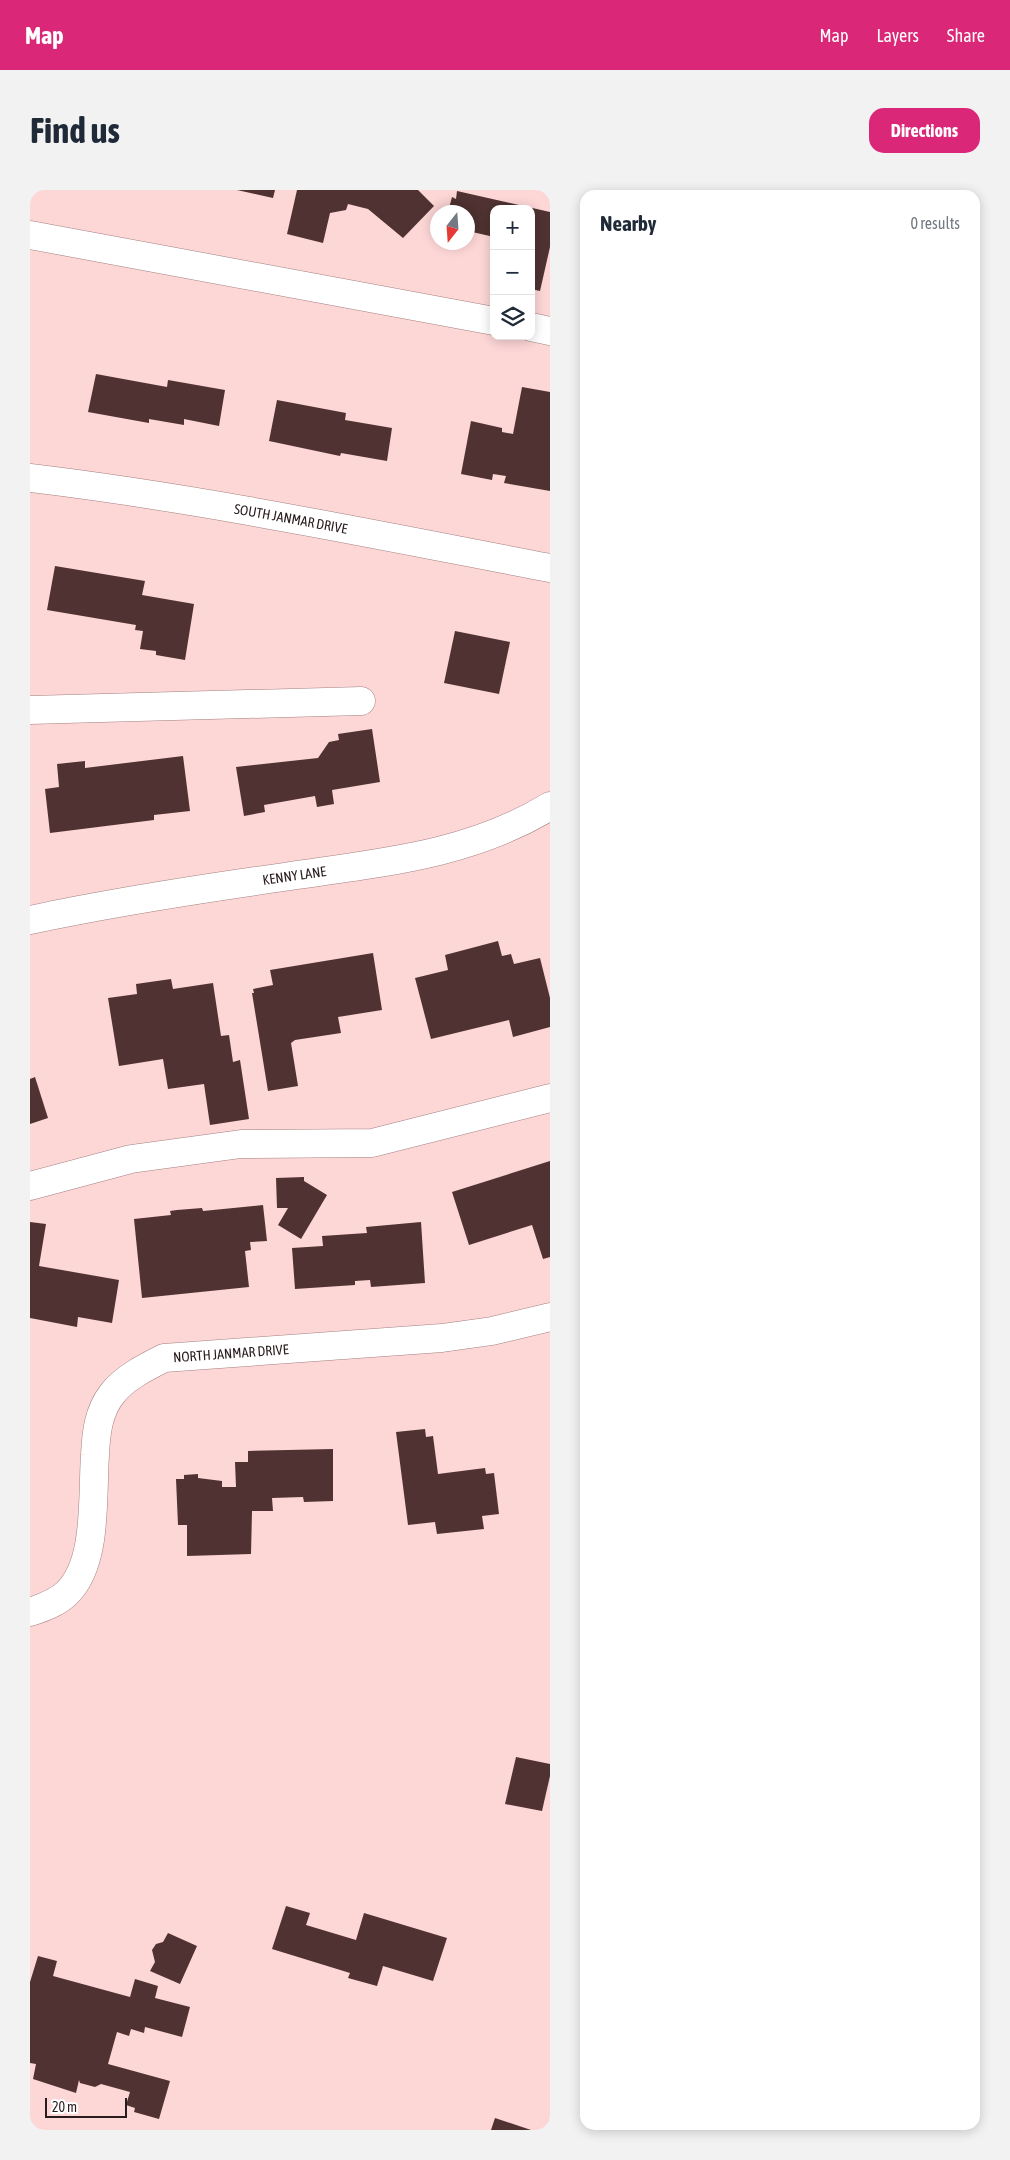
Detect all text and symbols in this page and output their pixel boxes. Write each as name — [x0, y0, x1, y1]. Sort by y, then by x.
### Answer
text: Map — [25, 22, 64, 49]
text: Map — [819, 25, 848, 46]
text: Layers — [876, 25, 919, 46]
text: Share — [947, 25, 985, 46]
button: Directions — [869, 108, 980, 153]
text: Find us — [30, 110, 120, 150]
north arrow — [430, 205, 475, 250]
map controls — [490, 205, 535, 340]
button: + — [490, 205, 535, 250]
text: Nearby — [600, 211, 656, 235]
text: 0 results — [910, 214, 960, 232]
button: − — [490, 250, 535, 295]
button: layers — [490, 295, 535, 340]
street label: SOUTH JANMAR DRIVE — [233, 501, 349, 537]
street label: KENNY LANE — [261, 863, 327, 888]
street label: NORTH JANMAR DRIVE — [173, 1341, 289, 1365]
scale bar — [45, 2095, 128, 2118]
text: 20 m — [52, 2099, 77, 2115]

